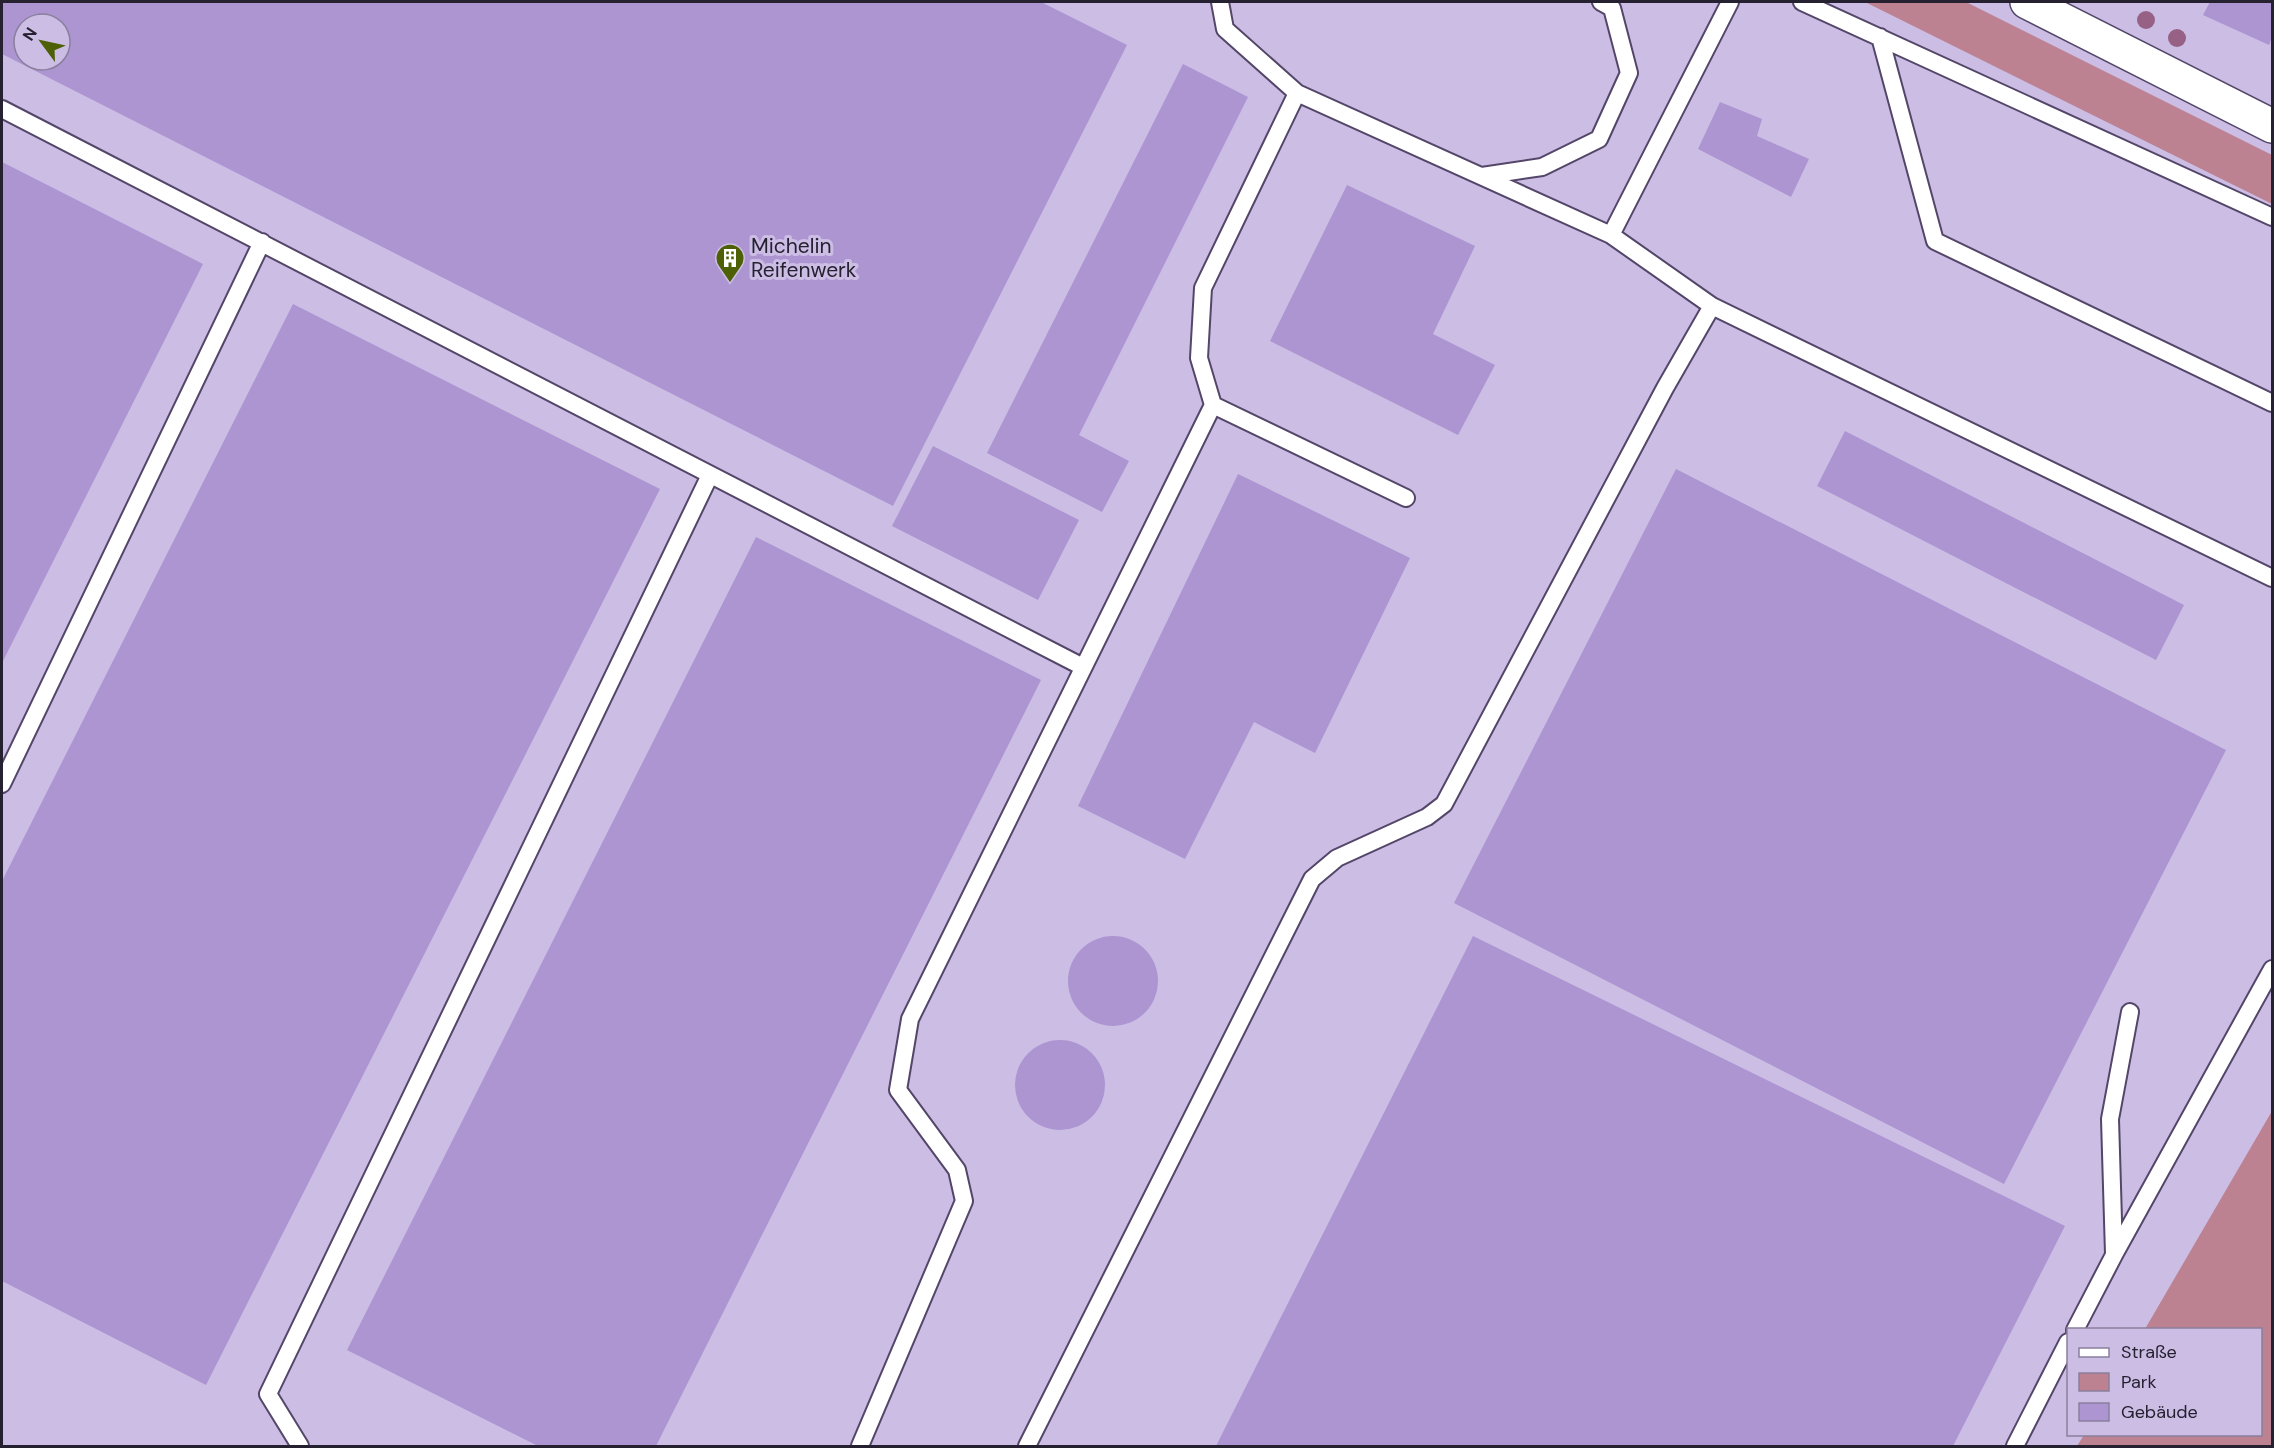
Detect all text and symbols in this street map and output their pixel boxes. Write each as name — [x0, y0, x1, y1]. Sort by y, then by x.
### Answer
north arrow — [12, 12, 72, 72]
text: N — [18, 23, 42, 45]
place label: Michelin Reifenwerk — [751, 232, 857, 284]
building icon: Michelin Reifenwerk — [714, 242, 746, 284]
legend — [2067, 1328, 2262, 1436]
text: Straße — [2121, 1340, 2177, 1364]
text: Park — [2121, 1370, 2157, 1394]
text: Gebäude — [2121, 1400, 2198, 1424]

